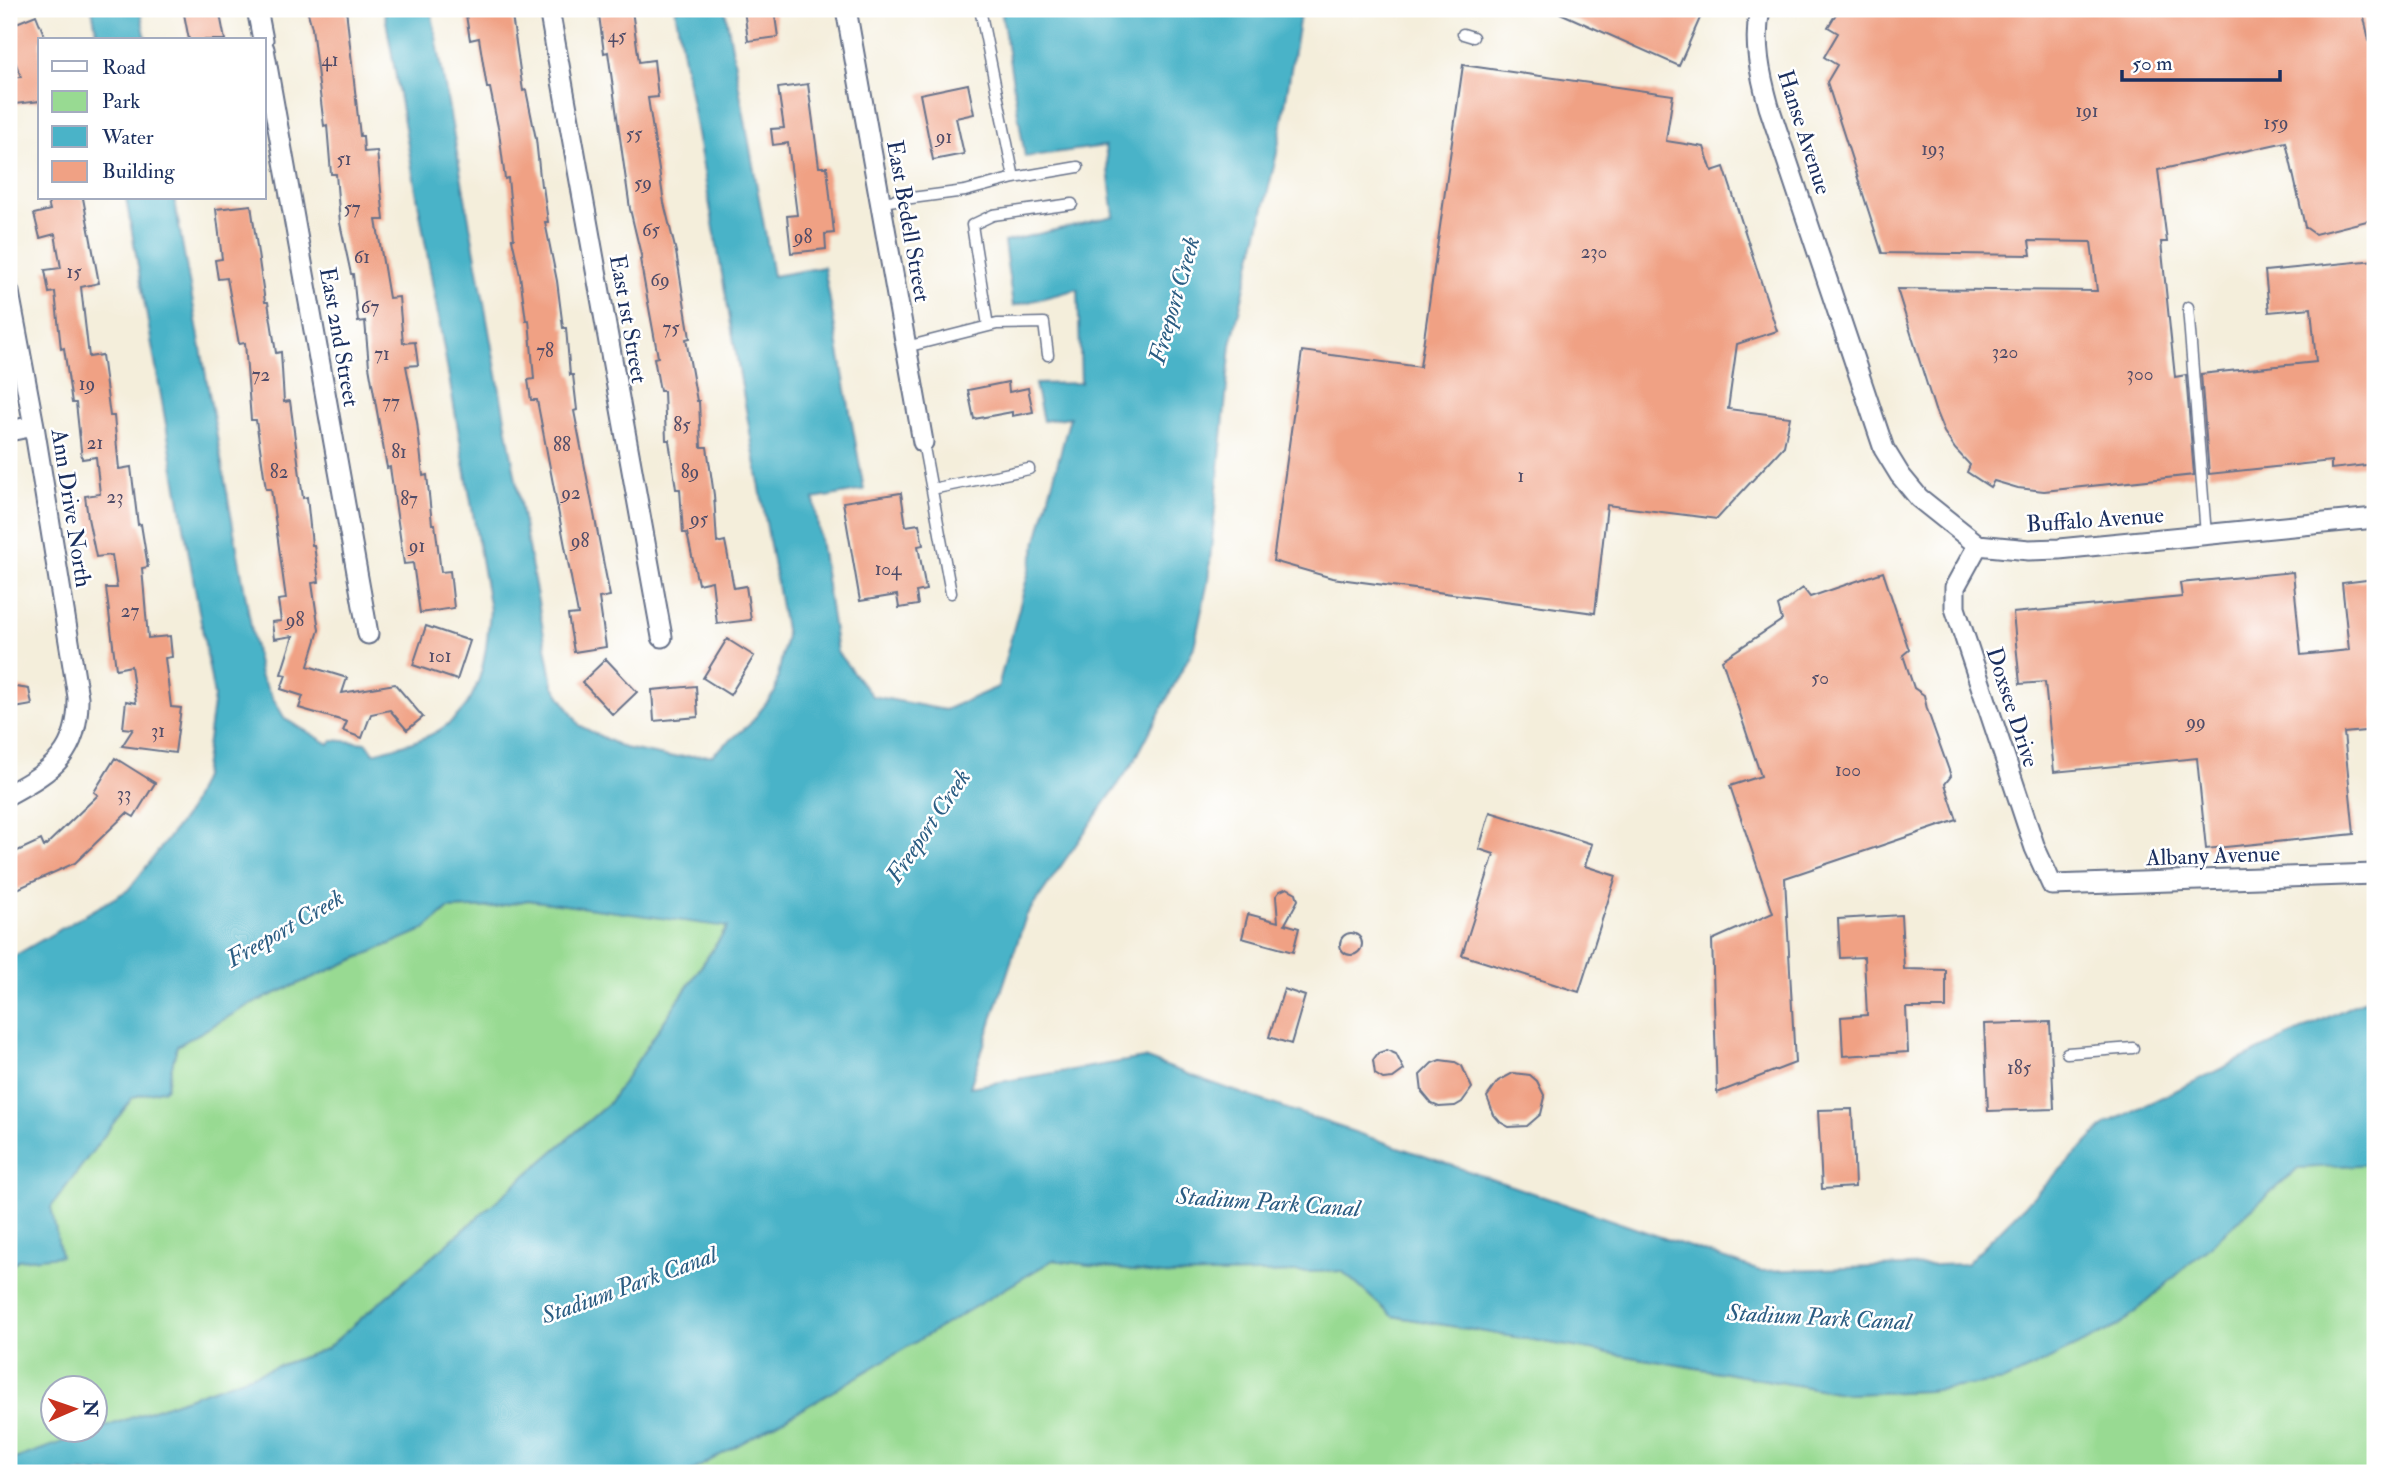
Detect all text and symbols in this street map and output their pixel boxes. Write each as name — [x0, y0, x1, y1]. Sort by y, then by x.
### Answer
house number: 45 — [608, 24, 627, 48]
legend — [38, 38, 266, 200]
scale bar — [2122, 38, 2279, 82]
house number: 41 — [321, 48, 339, 72]
text: 50 m — [2132, 50, 2173, 77]
text: Road — [102, 54, 147, 81]
street label: Hanse Avenue — [1771, 66, 1838, 198]
text: Park — [102, 88, 140, 115]
house number: 191 — [2075, 99, 2099, 123]
house number: 159 — [2264, 111, 2288, 135]
house number: 55 — [626, 122, 643, 146]
text: Water — [101, 124, 154, 151]
house number: 91 — [934, 125, 952, 149]
house number: 193 — [1921, 137, 1945, 161]
street label: East Bedell Street — [880, 138, 937, 304]
house number: 51 — [336, 147, 352, 171]
text: Building — [102, 158, 175, 185]
house number: 59 — [634, 171, 652, 195]
house number: 57 — [343, 196, 361, 220]
house number: 65 — [642, 218, 661, 242]
house number: 98 — [792, 225, 812, 249]
water label: Freeport Creek — [1141, 233, 1207, 368]
house number: 230 — [1581, 240, 1607, 264]
house number: 61 — [354, 245, 370, 269]
street label: East 1st Street — [603, 253, 654, 386]
house number: 15 — [66, 260, 82, 284]
street label: East 2nd Street — [313, 265, 366, 409]
house number: 69 — [650, 268, 670, 292]
house number: 67 — [361, 295, 379, 319]
house number: 75 — [662, 316, 680, 340]
house number: 78 — [536, 339, 554, 363]
house number: 320 — [1992, 340, 2018, 364]
house number: 71 — [374, 342, 390, 366]
house number: 300 — [2127, 362, 2153, 386]
house number: 72 — [252, 363, 270, 387]
house number: 19 — [79, 372, 95, 396]
house number: 77 — [382, 390, 400, 414]
house number: 85 — [673, 413, 691, 437]
street label: Ann Drive North — [45, 426, 98, 589]
house number: 21 — [87, 431, 103, 455]
house number: 88 — [553, 433, 571, 457]
house number: 81 — [391, 440, 407, 464]
house number: 82 — [270, 460, 288, 484]
house number: 89 — [681, 460, 699, 484]
house number: 1 — [1518, 464, 1524, 488]
house number: 92 — [559, 481, 581, 505]
house number: 23 — [107, 485, 123, 509]
house number: 87 — [400, 487, 418, 511]
street label: Buffalo Avenue — [2025, 500, 2165, 539]
house number: 95 — [688, 507, 709, 531]
house number: 98 — [569, 529, 589, 553]
house number: 91 — [407, 534, 425, 558]
house number: 104 — [875, 557, 902, 581]
house number: 27 — [121, 599, 139, 623]
house number: 98 — [284, 608, 304, 632]
house number: 101 — [428, 644, 452, 668]
street label: Doxsee Drive — [1980, 644, 2046, 771]
house number: 50 — [1811, 666, 1829, 690]
house number: 99 — [2184, 710, 2206, 734]
house number: 31 — [151, 719, 165, 743]
house number: 100 — [1835, 758, 1861, 782]
water label: Freeport Creek — [878, 763, 978, 890]
house number: 33 — [117, 782, 131, 806]
street label: Albany Avenue — [2144, 839, 2281, 872]
water label: Freeport Creek — [220, 882, 350, 975]
house number: 185 — [2007, 1056, 2032, 1080]
water label: Stadium Park Canal — [1174, 1181, 1363, 1225]
water label: Stadium Park Canal — [536, 1239, 723, 1332]
water label: Stadium Park Canal — [1725, 1297, 1914, 1338]
north arrow — [38, 1374, 108, 1444]
text: N — [78, 1399, 102, 1418]

